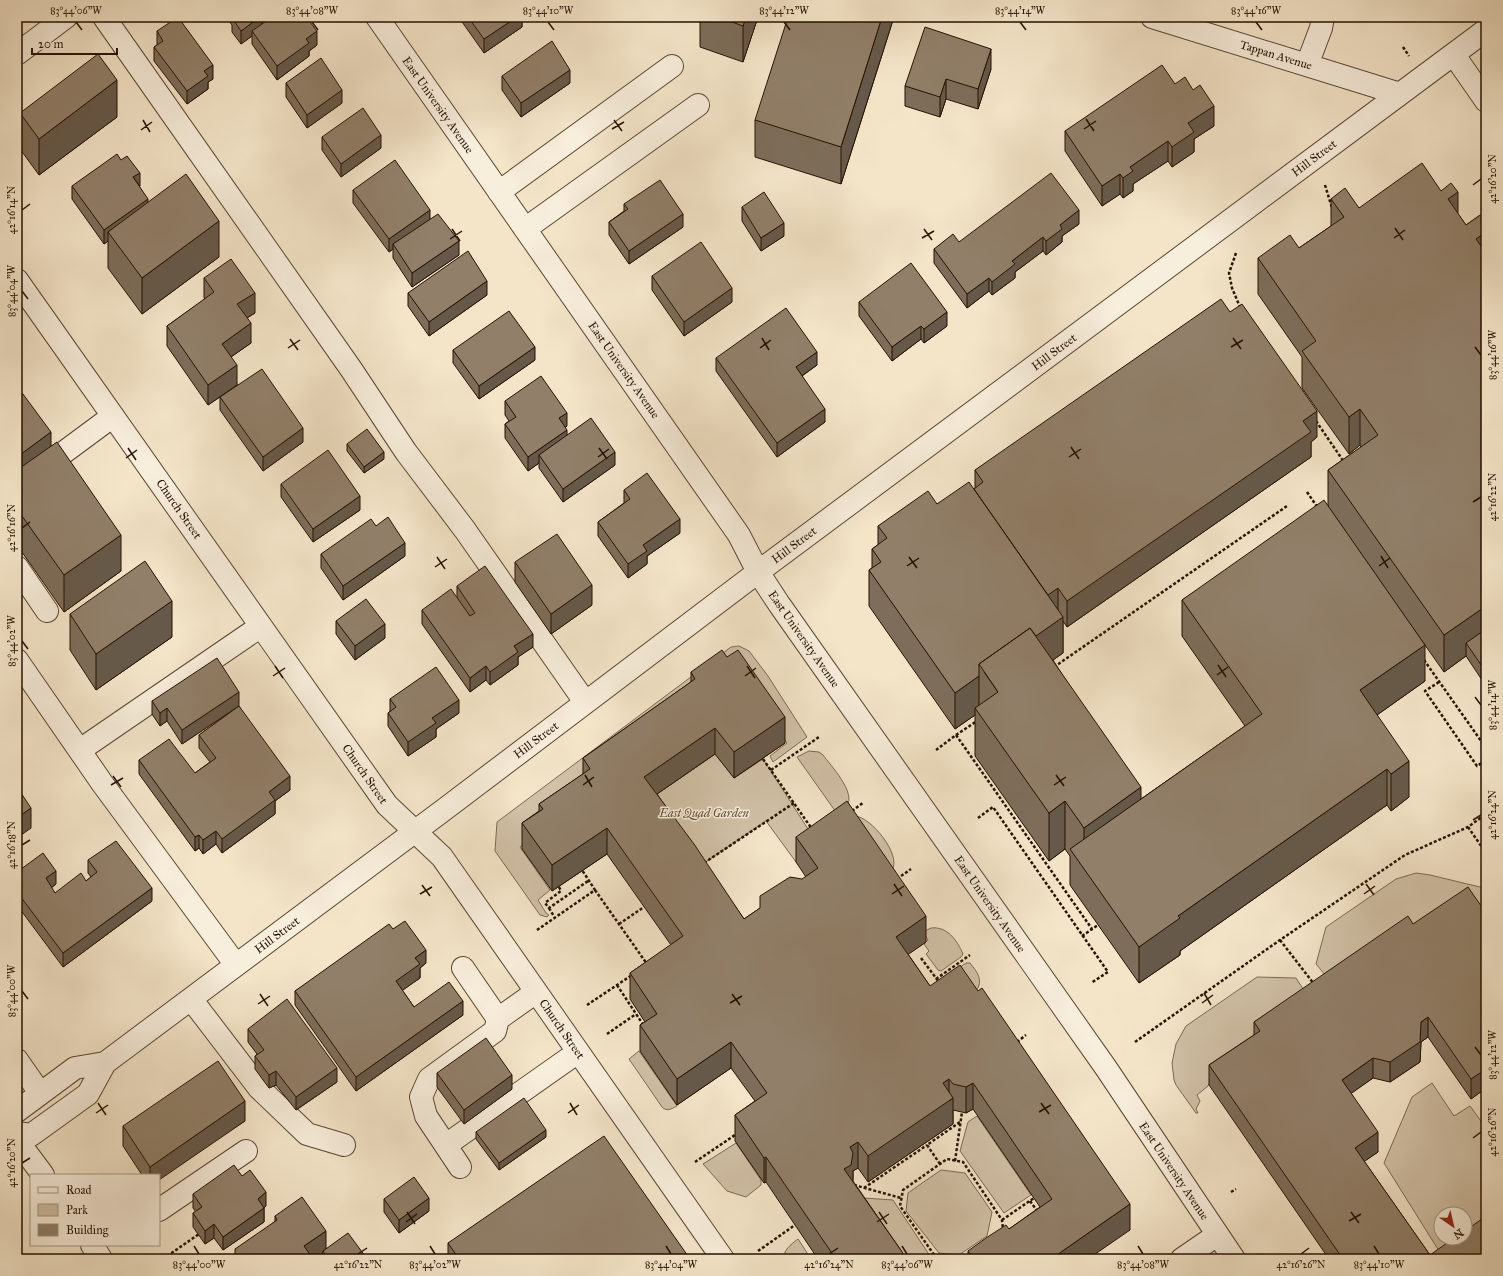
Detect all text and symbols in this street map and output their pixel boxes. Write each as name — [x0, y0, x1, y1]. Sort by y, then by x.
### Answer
text: 83°44'06"W — [50, 5, 102, 17]
text: 83°44'08"W — [286, 5, 338, 17]
text: 83°44'10"W — [523, 5, 574, 17]
text: 83°44'12"W — [759, 5, 809, 17]
text: 83°44'14"W — [995, 5, 1046, 17]
text: 83°44'16"W — [1231, 5, 1281, 17]
scale bar — [32, 30, 117, 56]
text: 20 m — [38, 37, 64, 51]
street label: Tappan Avenue — [1238, 37, 1314, 73]
street label: East University Avenue — [399, 54, 477, 156]
street label: Hill Street — [1289, 136, 1340, 179]
text: 42°16'20"N — [1487, 154, 1499, 204]
text: 42°16'14"N — [6, 185, 18, 234]
text: 83°44'04"W — [6, 264, 18, 317]
street label: East University Avenue — [585, 319, 663, 421]
street label: Hill Street — [1029, 330, 1080, 373]
text: 83°44'16"W — [1487, 330, 1499, 380]
text: 42°16'22"N — [1487, 472, 1499, 521]
street label: Church Street — [153, 476, 205, 542]
text: 42°16'16"N — [6, 504, 18, 552]
street label: Hill Street — [769, 523, 820, 566]
street label: East University Avenue — [765, 588, 843, 690]
text: 83°44'02"W — [6, 615, 18, 667]
text: 83°44'14"W — [1487, 679, 1499, 730]
street label: Hill Street — [511, 718, 562, 761]
street label: Church Street — [339, 741, 391, 807]
text: 42°16'24"N — [1487, 790, 1499, 840]
park label: East Quad Garden — [658, 806, 749, 820]
text: 42°16'18"N — [6, 820, 18, 869]
street label: East University Avenue — [951, 853, 1029, 955]
street label: Hill Street — [252, 913, 303, 956]
text: 83°44'00"W — [6, 964, 18, 1017]
street label: Church Street — [536, 996, 588, 1062]
text: 83°44'12"W — [1487, 1030, 1499, 1080]
text: 42°16'26"N — [1487, 1107, 1499, 1156]
street label: East University Avenue — [1136, 1119, 1212, 1223]
text: 42°16'20"N — [6, 1138, 18, 1188]
legend — [30, 1174, 160, 1246]
text: Road — [66, 1183, 92, 1197]
text: Park — [66, 1203, 88, 1217]
north arrow — [1433, 1206, 1473, 1246]
text: Building — [66, 1223, 109, 1238]
text: N — [1450, 1226, 1466, 1242]
text: 83°44'00"W — [173, 1259, 226, 1271]
text: 42°16'22"N — [334, 1259, 383, 1271]
text: 83°44'02"W — [409, 1259, 461, 1271]
text: 83°44'04"W — [645, 1259, 698, 1271]
text: 42°16'24"N — [804, 1259, 854, 1271]
text: 83°44'06"W — [881, 1259, 933, 1271]
text: 83°44'08"W — [1117, 1259, 1169, 1271]
text: 42°16'26"N — [1277, 1259, 1326, 1271]
text: 83°44'10"W — [1354, 1259, 1405, 1271]

